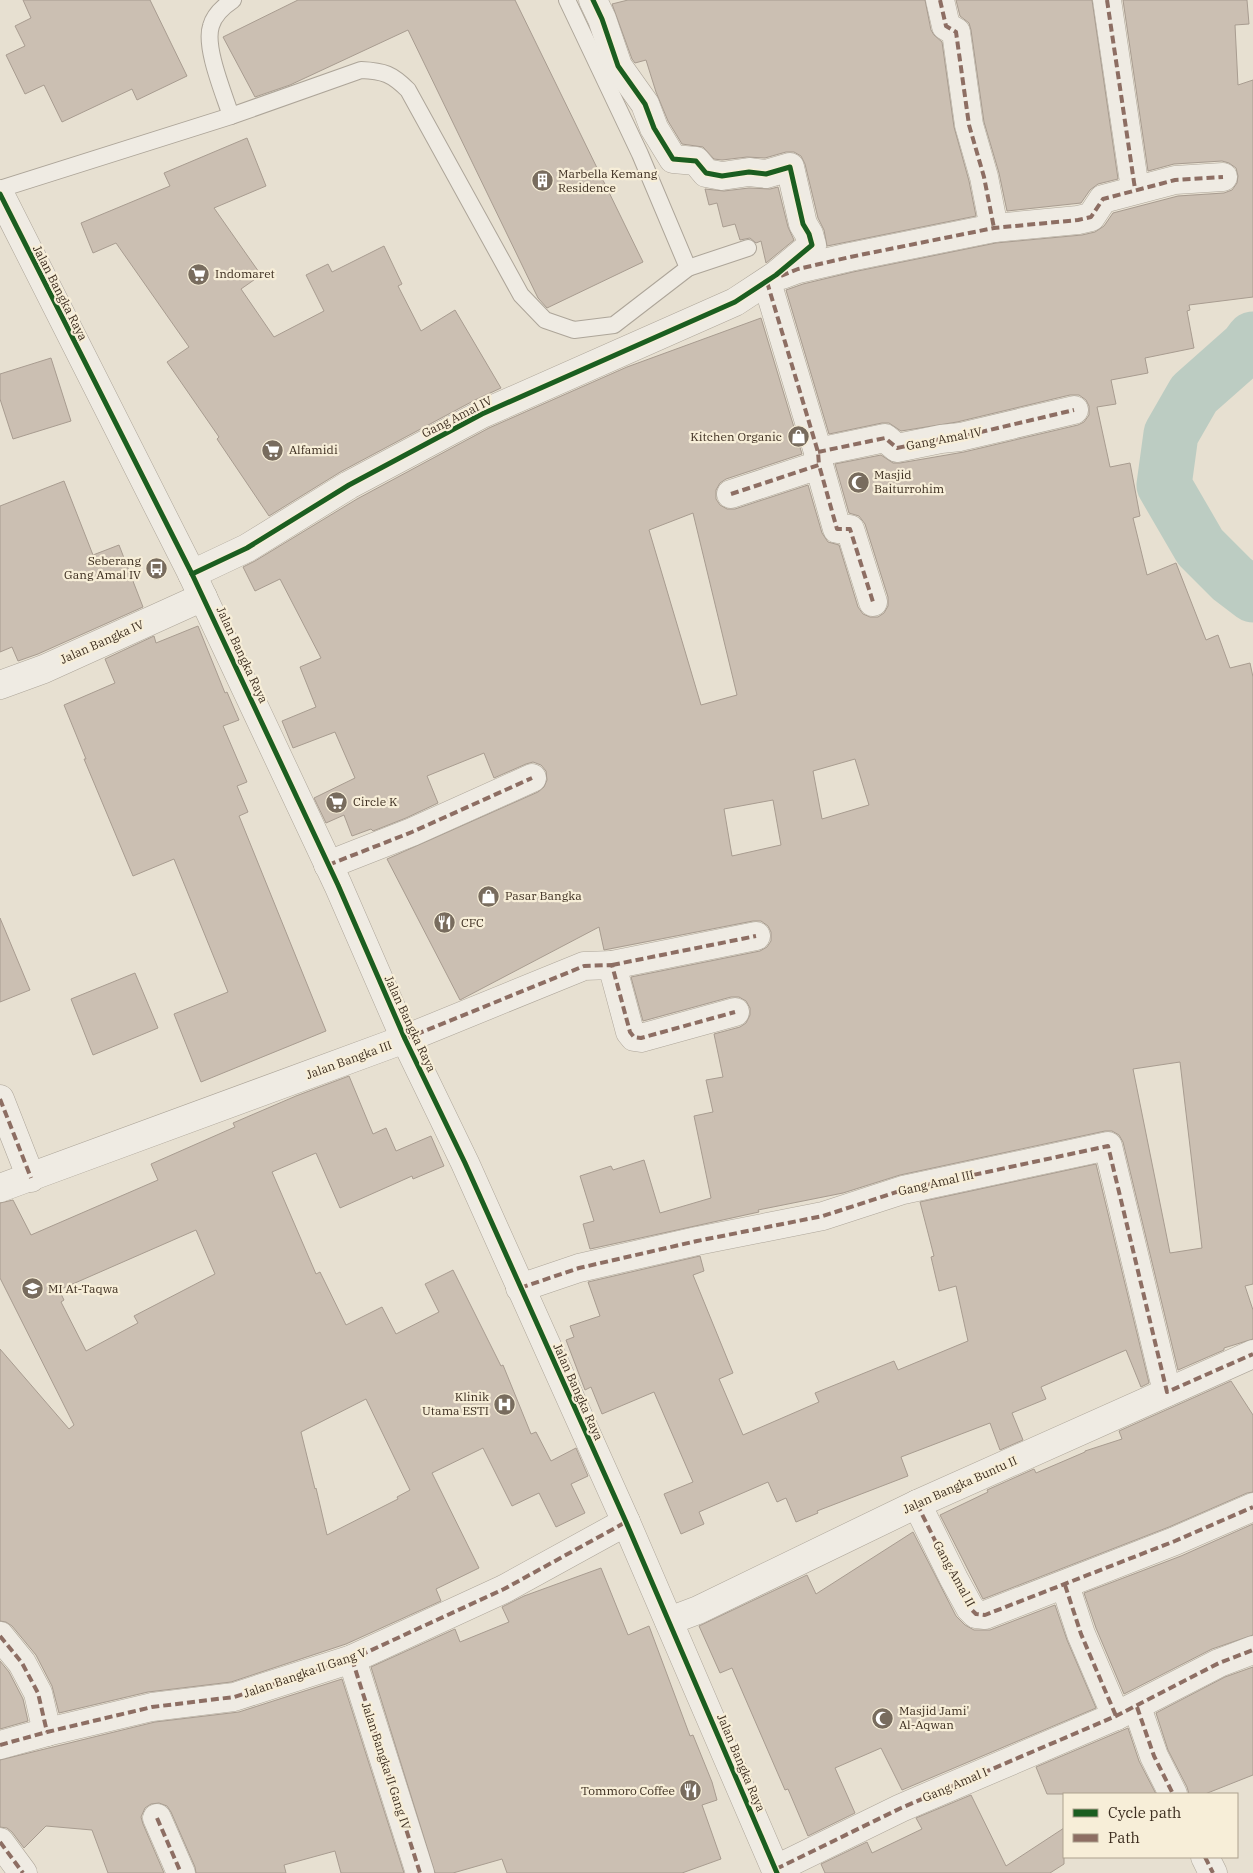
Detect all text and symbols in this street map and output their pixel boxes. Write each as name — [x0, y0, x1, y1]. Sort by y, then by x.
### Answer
place label: Marbella Kemang Residence — [558, 166, 658, 195]
building icon: Marbella Kemang Residence — [530, 169, 554, 193]
street label: Jalan Bangka Raya — [30, 243, 91, 343]
supermarket icon: Indomaret — [187, 262, 211, 286]
place label: Indomaret — [215, 266, 275, 281]
street label: Gang Amal IV — [419, 392, 495, 441]
street label: Gang Amal IV — [905, 424, 983, 453]
shop icon: Kitchen Organic — [786, 425, 810, 449]
place label: Kitchen Organic — [690, 429, 782, 444]
supermarket icon: Alfamidi — [261, 438, 285, 462]
place label: Alfamidi — [289, 442, 338, 457]
place label: Masjid Baiturrohim — [874, 467, 945, 496]
mosque icon: Masjid Baiturrohim — [846, 470, 870, 494]
place label: Seberang Gang Amal IV — [64, 553, 141, 582]
bus stop icon: Seberang Gang Amal IV — [145, 556, 169, 580]
street label: Jalan Bangka Raya — [213, 604, 272, 706]
street label: Jalan Bangka IV — [58, 616, 146, 667]
supermarket icon: Circle K — [325, 790, 349, 814]
place label: Circle K — [353, 794, 398, 809]
shop icon: Pasar Bangka — [477, 884, 501, 908]
place label: Pasar Bangka — [505, 888, 582, 903]
restaurant icon: CFC — [433, 911, 457, 935]
place label: CFC — [461, 915, 484, 930]
street label: Jalan Bangka Raya — [381, 973, 440, 1075]
street label: Jalan Bangka III — [304, 1037, 394, 1082]
street label: Gang Amal III — [897, 1167, 975, 1199]
school or university icon: MI At-Taqwa — [20, 1277, 44, 1301]
place label: MI At-Taqwa — [48, 1281, 119, 1296]
street label: Jalan Bangka Raya — [550, 1341, 607, 1443]
place label: Klinik Utama ESTI — [422, 1389, 489, 1418]
hospital icon: Klinik Utama ESTI — [493, 1392, 517, 1416]
street label: Jalan Bangka Buntu II — [900, 1453, 1019, 1517]
street label: Gang Amal II — [930, 1538, 979, 1609]
street label: Jalan Bangka II Gang V — [241, 1644, 368, 1701]
street label: Jalan Bangka II Gang IV — [359, 1700, 414, 1832]
place label: Masjid Jami' Al-Aqwan — [899, 1703, 969, 1732]
mosque icon: Masjid Jami' Al-Aqwan — [871, 1706, 895, 1730]
street label: Jalan Bangka Raya — [714, 1712, 769, 1814]
street label: Gang Amal I — [920, 1764, 990, 1805]
restaurant icon: Tommoro Coffee — [679, 1779, 703, 1803]
place label: Tommoro Coffee — [581, 1783, 675, 1798]
legend — [1063, 1793, 1238, 1858]
text: Cycle path — [1108, 1803, 1181, 1822]
text: Path — [1108, 1828, 1140, 1847]

